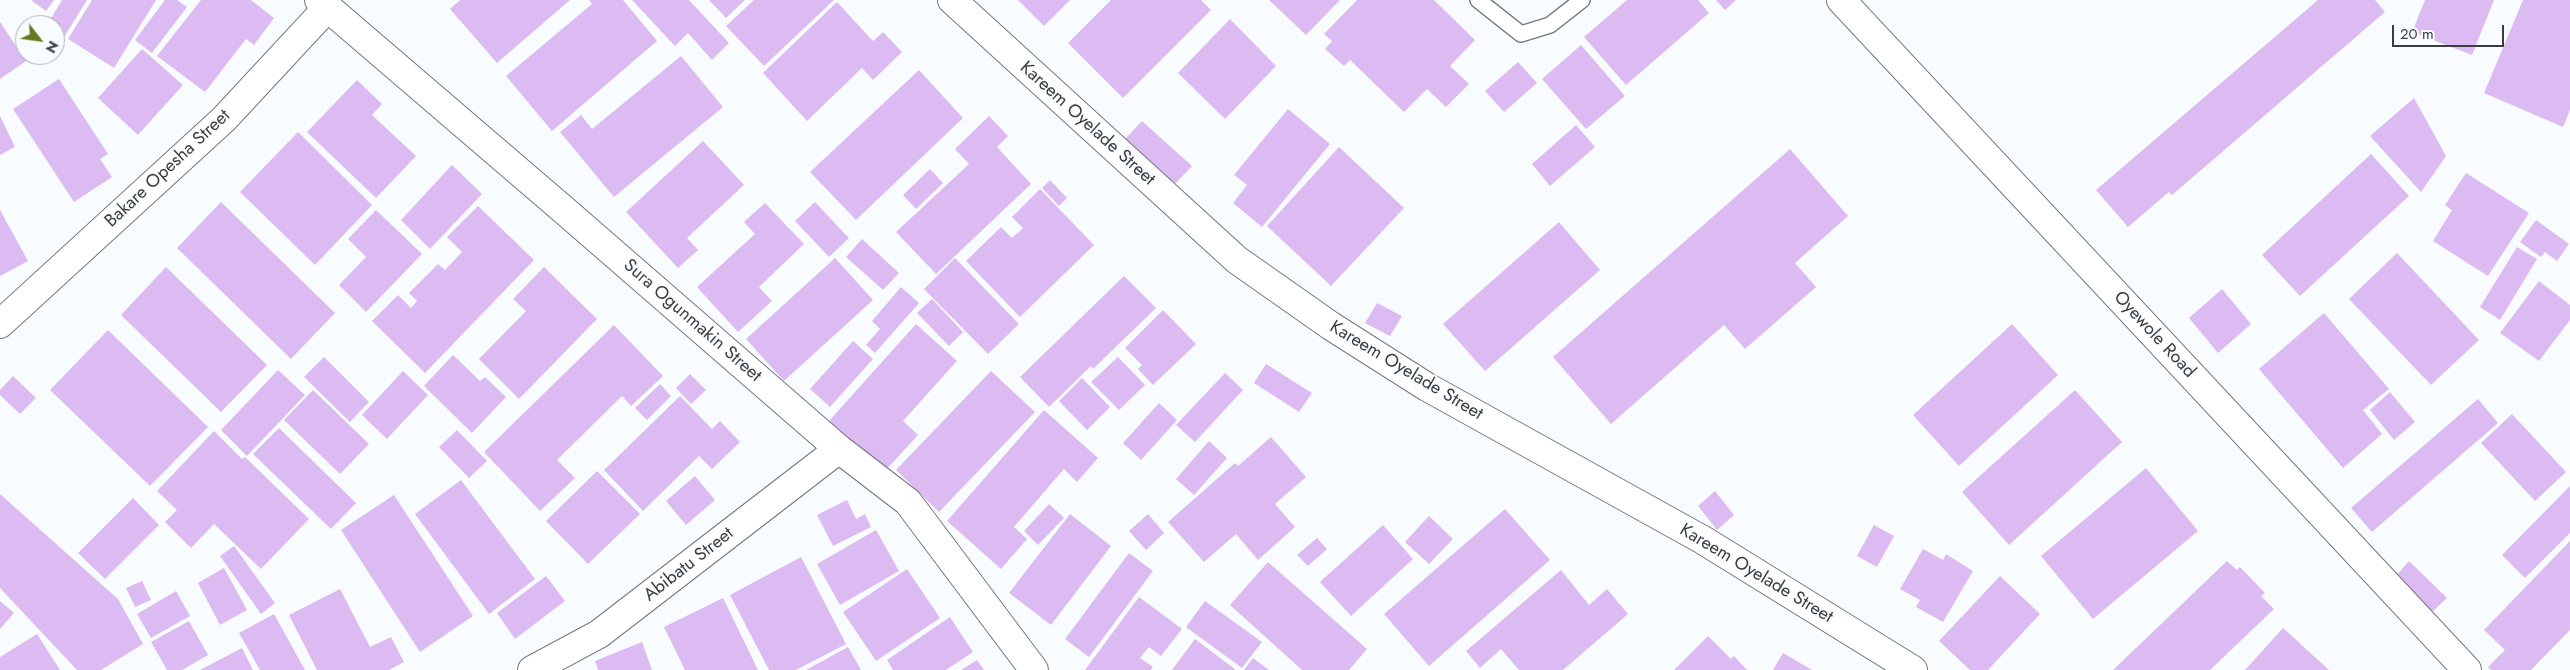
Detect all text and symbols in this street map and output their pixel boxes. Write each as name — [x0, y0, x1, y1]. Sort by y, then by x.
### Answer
north arrow — [15, 15, 65, 65]
scale bar — [2395, 15, 2508, 47]
text: 20 m — [2400, 23, 2434, 45]
text: N — [41, 37, 64, 57]
street label: Kareem Oyelade Street — [1015, 57, 1159, 191]
street label: Bakare Opesha Street — [101, 105, 235, 233]
street label: Sura Ogunmakin Street — [618, 255, 766, 387]
street label: Oyewole Road — [2108, 287, 2200, 383]
street label: Kareem Oyelade Street — [1326, 317, 1486, 425]
street label: Kareem Oyelade Street — [1676, 520, 1836, 628]
street label: Abibatu Street — [640, 523, 738, 607]

